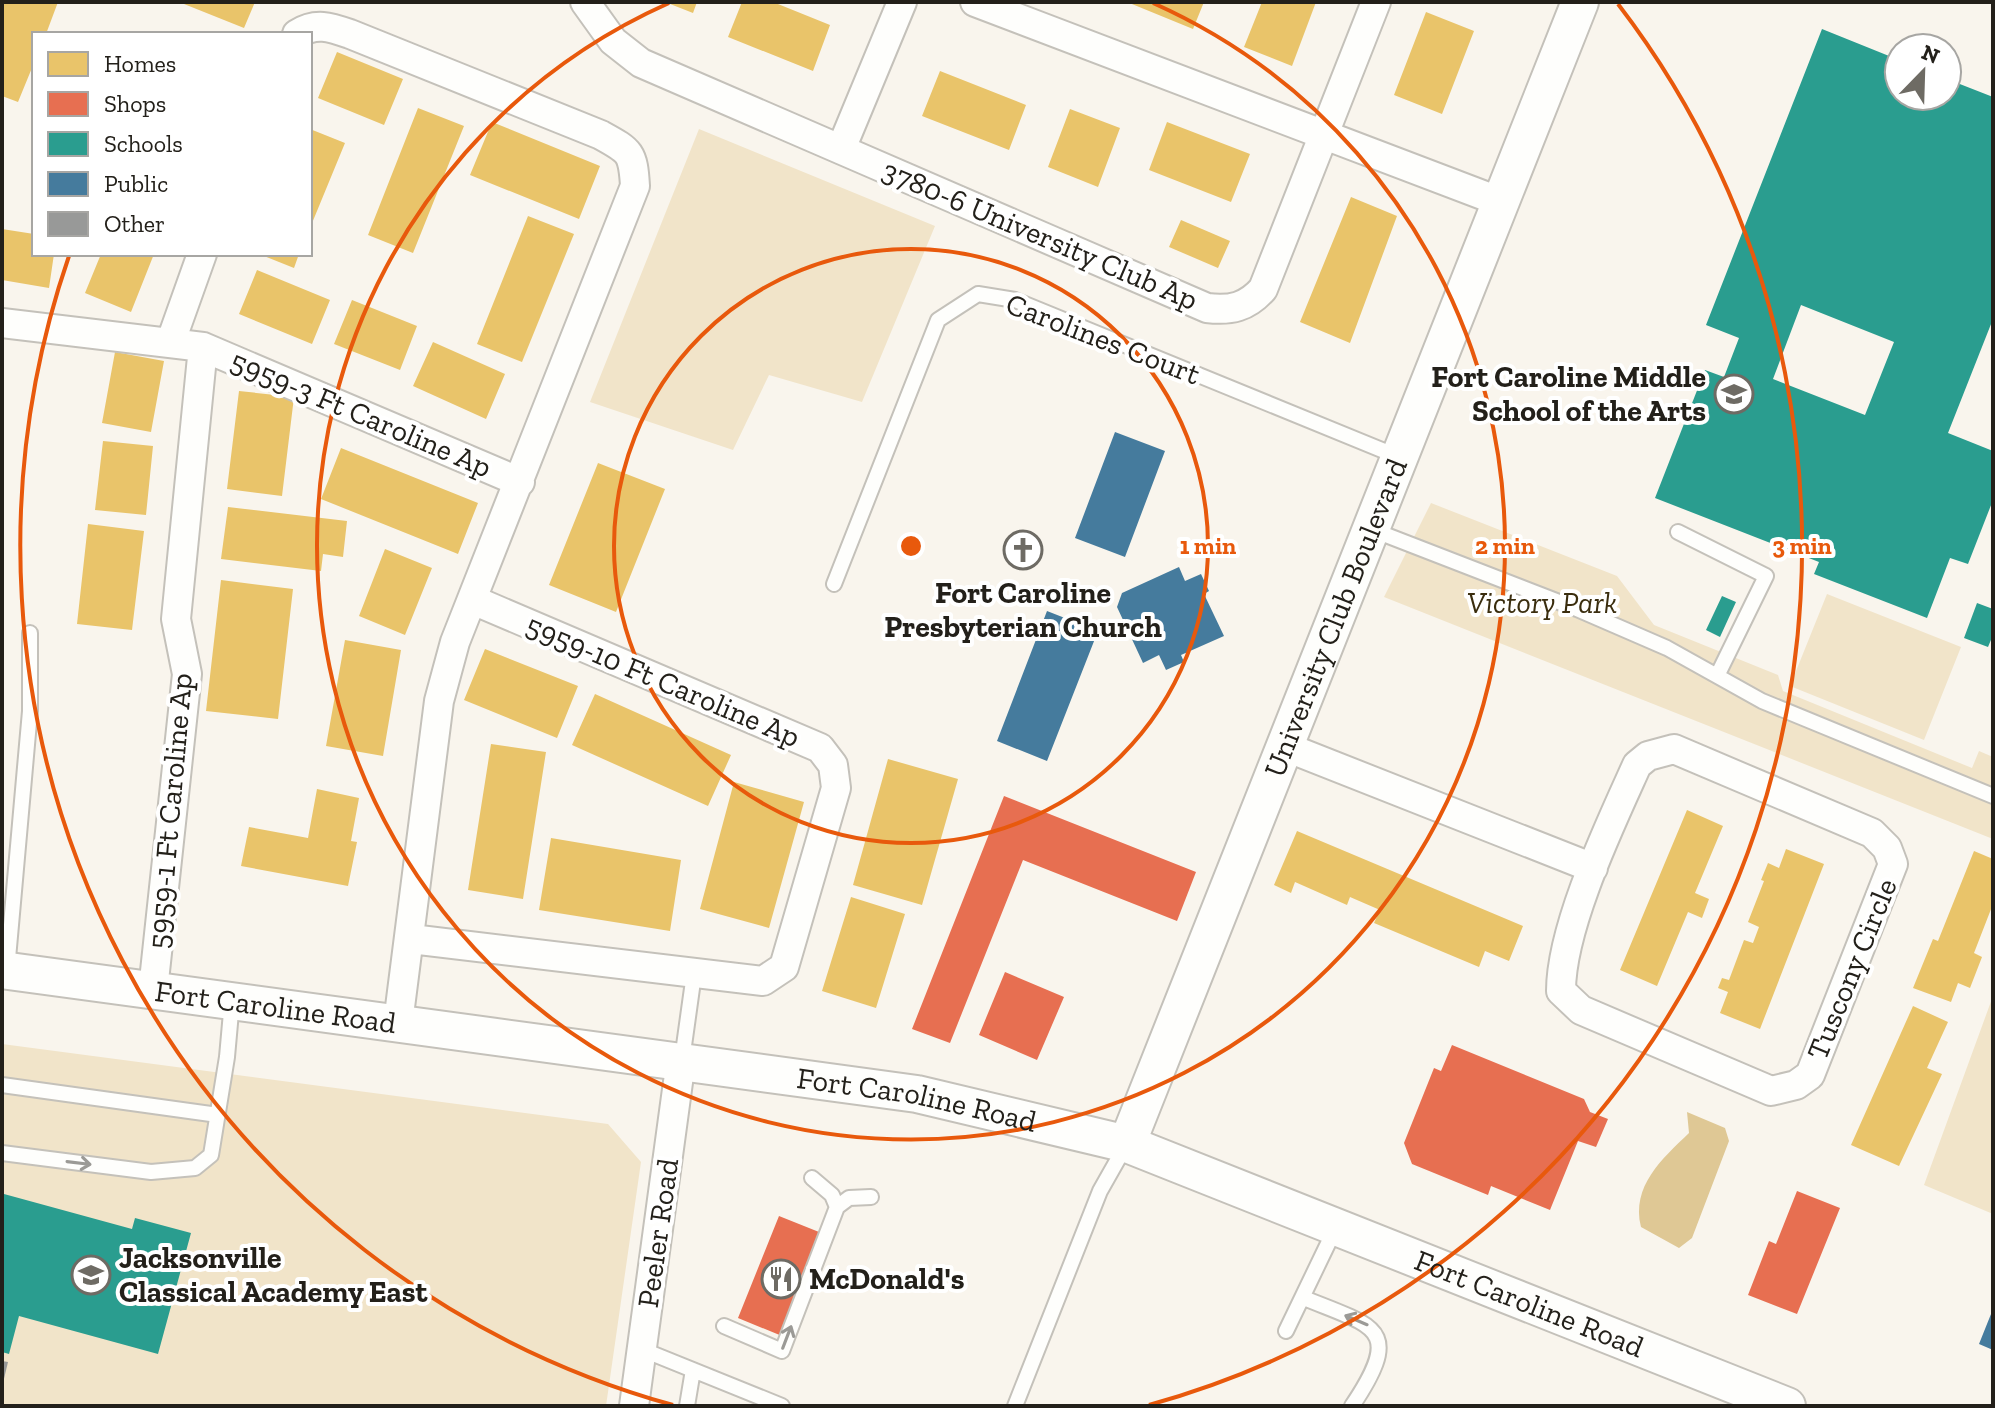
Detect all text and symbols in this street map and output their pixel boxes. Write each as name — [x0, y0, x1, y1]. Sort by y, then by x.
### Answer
legend — [32, 32, 312, 256]
north arrow — [1883, 32, 1963, 112]
text: N — [1918, 38, 1944, 70]
text: Homes — [104, 49, 176, 78]
text: Shops — [104, 89, 166, 118]
text: Schools — [104, 129, 183, 158]
street label: 3780-6 University Club Ap — [877, 152, 1203, 318]
text: Public — [104, 169, 168, 198]
text: Other — [104, 209, 165, 238]
street label: Carolines Court — [1001, 285, 1205, 393]
street label: 5959-3 Ft Caroline Ap — [225, 343, 497, 485]
place label: Fort Caroline Middle School of the Arts — [1431, 359, 1706, 429]
school or university icon: Fort Caroline Middle School of the Arts — [1713, 373, 1755, 415]
street label: University Club Boulevard — [1256, 453, 1415, 782]
church icon: Fort Caroline Presbyterian Church — [1002, 529, 1044, 571]
text: 1 min — [1180, 531, 1236, 560]
text: 2 min — [1475, 531, 1535, 560]
text: 3 min — [1772, 531, 1832, 560]
centre of rings — [897, 532, 925, 560]
place label: Fort Caroline Presbyterian Church — [884, 575, 1162, 645]
park label: Victory Park — [1467, 585, 1617, 621]
street label: 5959-10 Ft Caroline Ap — [521, 607, 805, 755]
street label: 5959-1 Ft Caroline Ap — [140, 672, 200, 950]
street label: Tuscony Circle — [1799, 873, 1905, 1065]
street label: Fort Caroline Road — [153, 973, 399, 1041]
street label: Fort Caroline Road — [795, 1060, 1041, 1140]
one-way arrow — [66, 1156, 91, 1171]
street label: Peeler Road — [630, 1156, 686, 1310]
place label: Jacksonville Classical Academy East — [119, 1240, 428, 1310]
street label: Fort Caroline Road — [1410, 1242, 1649, 1365]
school or university icon: Jacksonville Classical Academy East — [70, 1254, 112, 1296]
restaurant icon: McDonald's — [760, 1258, 802, 1300]
place label: McDonald's — [809, 1261, 965, 1297]
one-way arrow — [1344, 1311, 1369, 1326]
one-way arrow — [781, 1325, 795, 1350]

